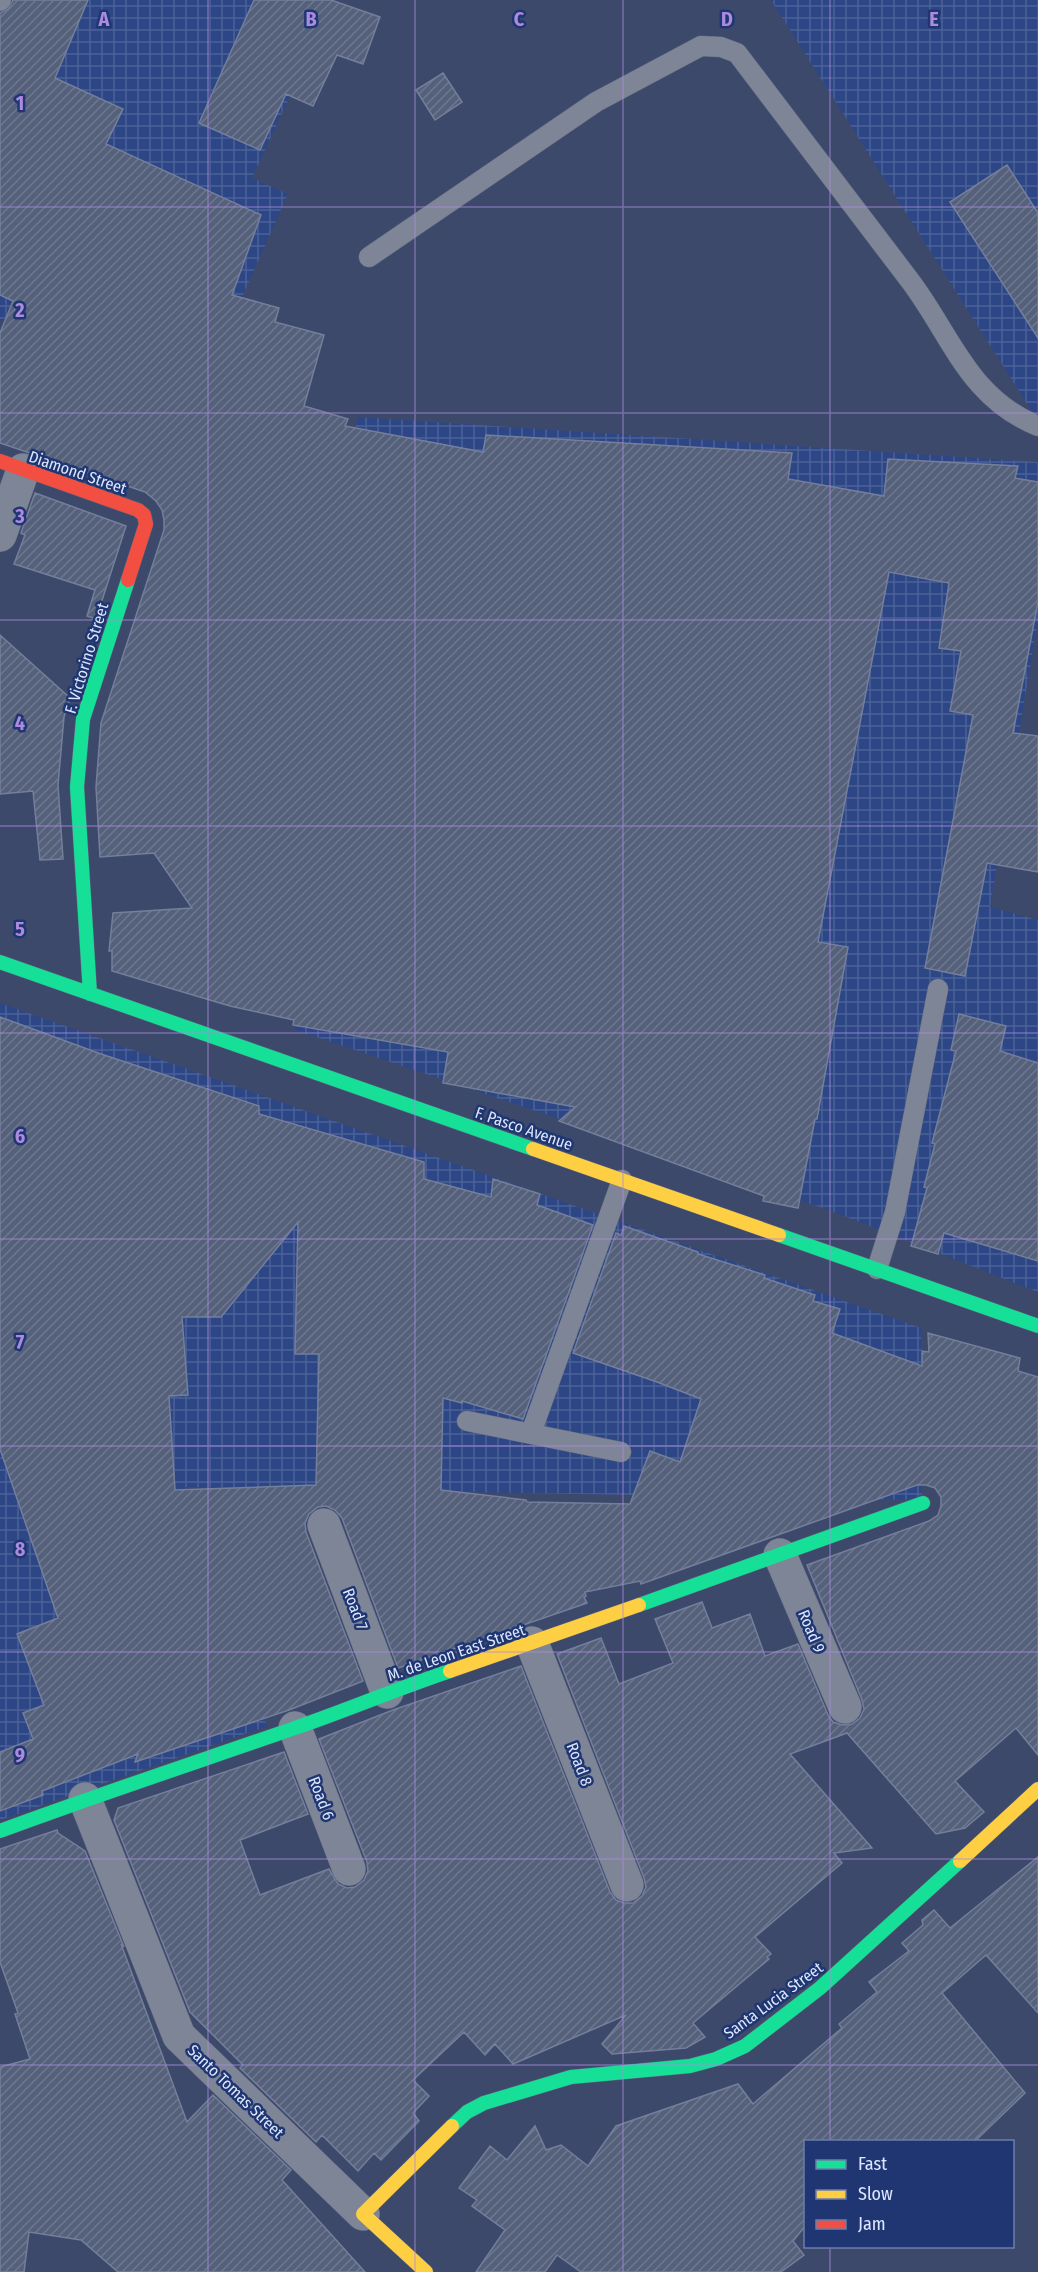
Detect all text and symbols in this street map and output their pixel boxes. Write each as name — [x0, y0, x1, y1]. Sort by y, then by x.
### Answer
text: A — [98, 7, 111, 31]
text: B — [305, 7, 317, 31]
text: C — [514, 7, 525, 31]
text: D — [721, 7, 733, 31]
text: E — [929, 7, 939, 31]
text: 1 — [16, 91, 24, 115]
text: 2 — [14, 298, 25, 322]
street label: Diamond Street — [27, 447, 130, 498]
text: 3 — [14, 504, 25, 528]
street label: F. Victorino Street — [61, 600, 113, 716]
text: 4 — [15, 711, 25, 735]
text: 5 — [15, 917, 25, 941]
street label: F. Pasco Avenue — [473, 1103, 575, 1154]
text: 6 — [15, 1124, 25, 1148]
text: 7 — [16, 1330, 25, 1354]
text: 8 — [15, 1537, 26, 1561]
street label: Road 7 — [339, 1586, 372, 1633]
street label: Road 9 — [794, 1607, 829, 1656]
street label: M. de Leon East Street — [385, 1620, 528, 1685]
street label: Road 8 — [563, 1740, 596, 1789]
text: 9 — [15, 1743, 25, 1767]
street label: Road 6 — [305, 1774, 338, 1823]
street label: Santa Lucia Street — [720, 1958, 827, 2043]
street label: Santo Tomas Street — [184, 2041, 288, 2143]
legend — [804, 2140, 1014, 2248]
text: Fast — [858, 2153, 887, 2175]
text: Slow — [858, 2183, 893, 2205]
text: Jam — [858, 2213, 886, 2235]

